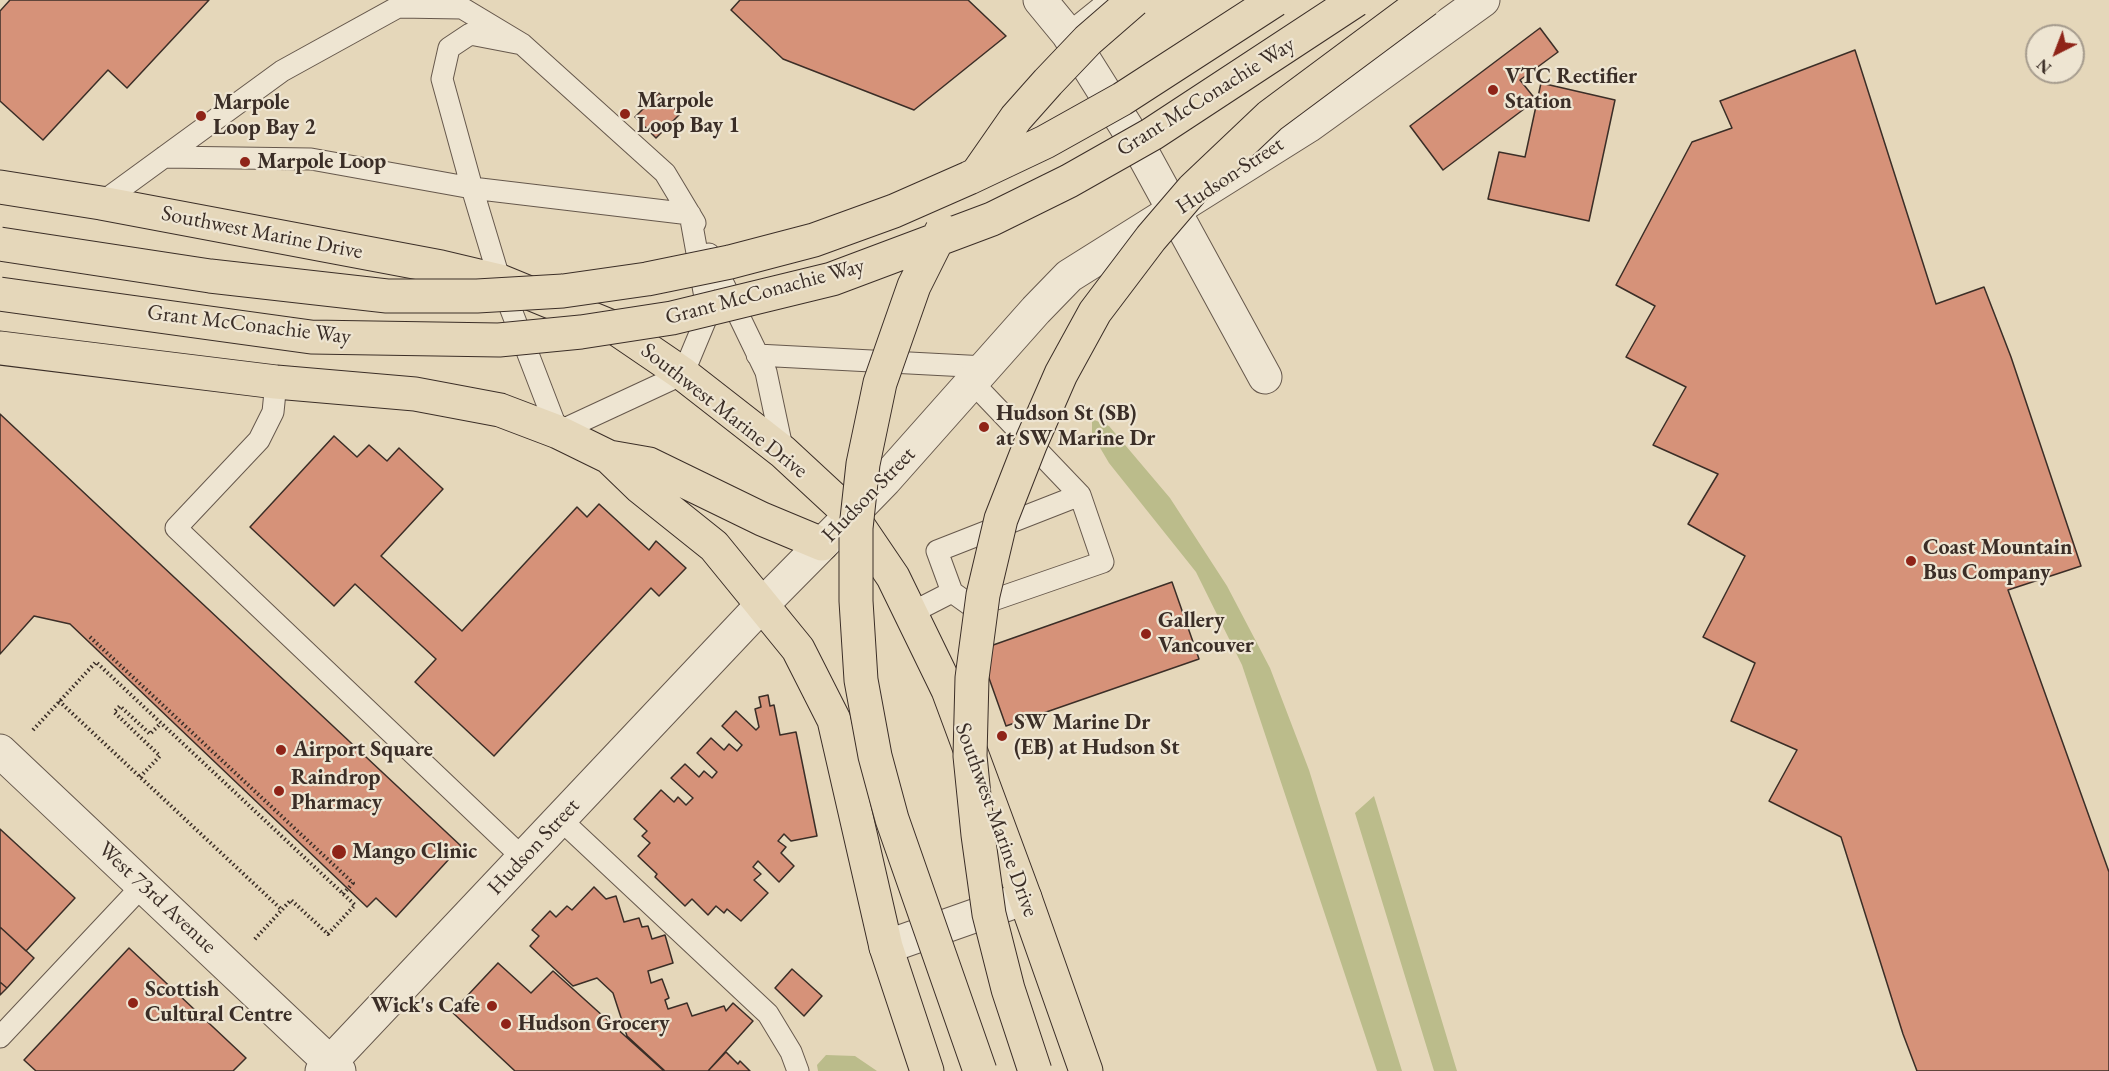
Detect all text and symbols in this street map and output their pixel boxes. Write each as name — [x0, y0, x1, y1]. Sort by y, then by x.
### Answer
north arrow — [2025, 24, 2085, 84]
street label: Grant McConachie Way — [1112, 31, 1300, 163]
text: N — [2032, 54, 2056, 78]
place label: VTC Rectifier Station — [1505, 64, 1637, 116]
marker: VTC Rectifier Station — [1486, 83, 1500, 97]
place label: Marpole Loop Bay 1 — [637, 88, 740, 140]
place label: Marpole Loop Bay 2 — [213, 90, 316, 142]
marker: Marpole Loop Bay 1 — [618, 107, 632, 121]
marker: Marpole Loop Bay 2 — [194, 109, 208, 123]
street label: Hudson Street — [1171, 131, 1289, 221]
place label: Marpole Loop — [257, 149, 386, 175]
marker: Marpole Loop — [238, 155, 252, 169]
street label: Southwest Marine Drive — [159, 201, 365, 265]
street label: Grant McConachie Way — [663, 253, 867, 331]
street label: Grant McConachie Way — [146, 299, 352, 351]
street label: Southwest Marine Drive — [635, 338, 813, 484]
place label: Hudson St (SB) at SW Marine Dr — [996, 401, 1155, 452]
marker: Hudson St (SB) at SW Marine Dr — [977, 420, 991, 434]
street label: Hudson Street — [817, 442, 921, 548]
place label: Coast Mountain Bus Company — [1923, 535, 2072, 586]
marker: Coast Mountain Bus Company — [1904, 554, 1918, 568]
place label: Gallery Vancouver — [1158, 608, 1254, 660]
marker: Gallery Vancouver — [1139, 627, 1153, 641]
place label: SW Marine Dr (EB) at Hudson St — [1014, 710, 1179, 762]
street label: Southwest Marine Drive — [949, 719, 1043, 921]
marker: SW Marine Dr (EB) at Hudson St — [995, 729, 1009, 743]
place label: Airport Square — [293, 737, 433, 763]
marker: Airport Square — [274, 743, 288, 757]
place label: Raindrop Pharmacy — [291, 765, 382, 816]
marker: Raindrop Pharmacy — [272, 784, 286, 798]
street label: Hudson Street — [482, 793, 586, 901]
street label: West 73rd Avenue — [92, 836, 222, 960]
place label: Mango Clinic — [352, 839, 477, 865]
marker: Mango Clinic — [330, 843, 348, 861]
place label: Scottish Cultural Centre — [145, 977, 292, 1028]
place label: Wick's Cafe — [371, 993, 480, 1019]
marker: Scottish Cultural Centre — [126, 996, 140, 1010]
marker: Wick's Cafe — [485, 999, 499, 1013]
place label: Hudson Grocery — [518, 1011, 669, 1037]
marker: Hudson Grocery — [499, 1017, 513, 1031]

